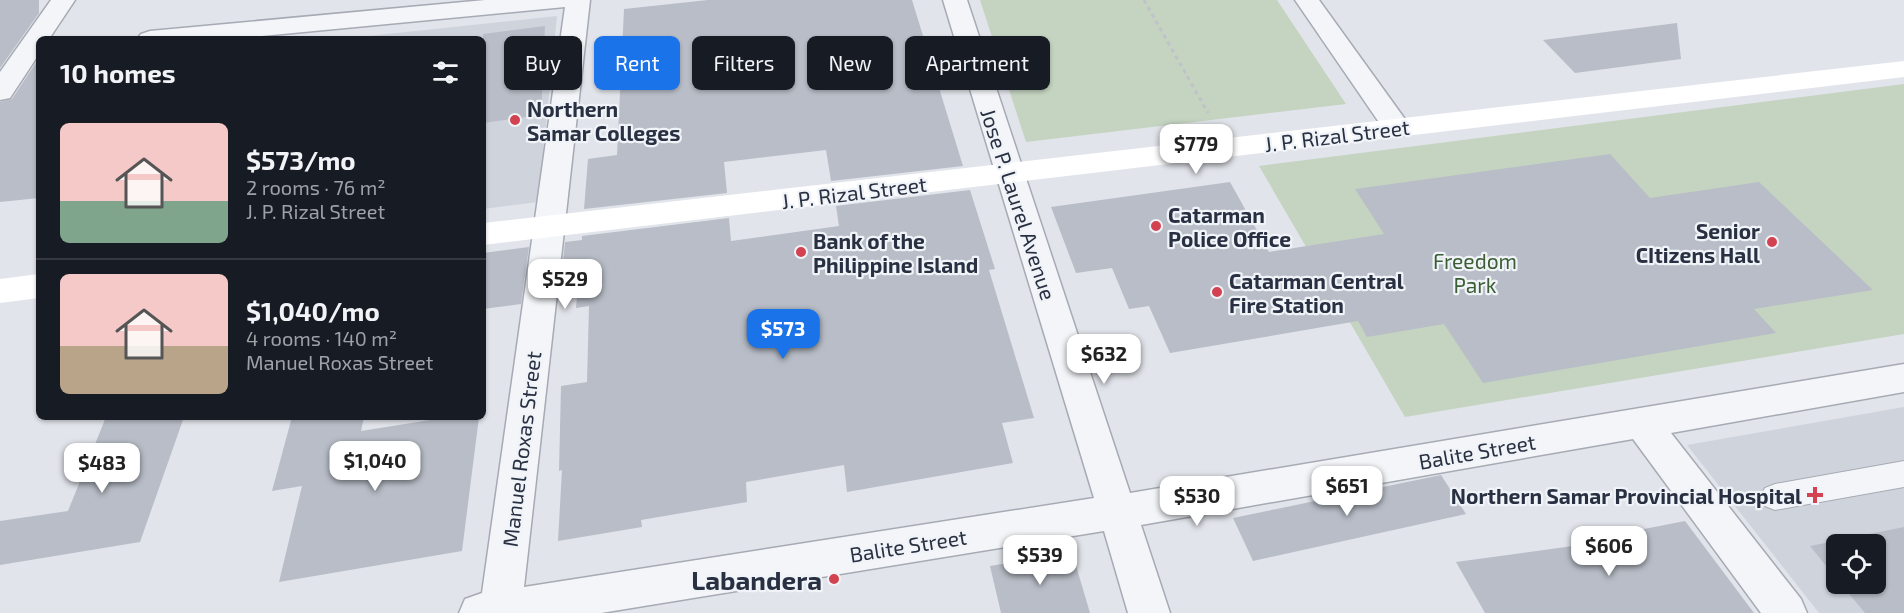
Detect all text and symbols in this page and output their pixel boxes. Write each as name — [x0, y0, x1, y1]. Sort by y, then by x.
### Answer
chip: Buy — [504, 36, 582, 90]
chip: Rent — [594, 36, 680, 90]
chip: Filters — [692, 36, 795, 90]
chip: New — [807, 36, 893, 90]
chip: Apartment — [905, 36, 1050, 90]
icon: filters — [429, 56, 462, 89]
text: 10 homes — [60, 57, 176, 88]
place label: Northern Samar Colleges — [527, 96, 680, 145]
street label: Jose P. Laurel Avenue — [976, 105, 1062, 303]
marker: Northern Samar Colleges — [508, 113, 522, 127]
street label: J. P. Rizal Street — [1263, 114, 1411, 156]
pin: $779 — [1160, 124, 1232, 175]
text: $779 — [1174, 131, 1218, 155]
text: $573/mo — [246, 144, 356, 175]
icon: home — [108, 147, 180, 219]
street label: J. P. Rizal Street — [780, 171, 928, 213]
text: 2 rooms · 76 m² — [246, 175, 385, 199]
text: J. P. Rizal Street — [246, 199, 385, 223]
place label: Catarman Police Office — [1168, 202, 1291, 251]
place label: Senior CItizens Hall — [1636, 218, 1760, 267]
marker: Catarman Police Office — [1149, 219, 1163, 233]
place label: Bank of the Philippine Island — [813, 228, 978, 277]
marker: Senior CItizens Hall — [1765, 235, 1779, 249]
marker: Bank of the Philippine Island — [794, 245, 808, 259]
park label: Freedom Park — [1433, 248, 1517, 297]
pin: $529 — [529, 259, 601, 310]
text: $529 — [542, 266, 588, 290]
place label: Catarman Central Fire Station — [1229, 268, 1404, 317]
marker: Catarman Central Fire Station — [1210, 285, 1224, 299]
text: $1,040/mo — [246, 295, 380, 326]
icon: home — [108, 298, 180, 370]
pin: $573 — [747, 309, 819, 360]
text: $573 — [761, 316, 805, 340]
text: 4 rooms · 140 m² — [246, 326, 397, 350]
pin: $632 — [1068, 334, 1140, 385]
text: $632 — [1081, 341, 1127, 365]
text: Manuel Roxas Street — [246, 350, 433, 374]
street label: Manuel Roxas Street — [497, 350, 545, 548]
street label: Balite Street — [1417, 428, 1537, 474]
pin: $1,040 — [326, 441, 424, 492]
pin: $483 — [66, 443, 138, 494]
text: $1,040 — [343, 448, 407, 472]
text: $483 — [78, 450, 126, 474]
pin: $651 — [1311, 466, 1383, 517]
text: $651 — [1325, 473, 1369, 497]
pin: $530 — [1161, 476, 1233, 527]
text: $530 — [1174, 483, 1220, 507]
place label: Northern Samar Provincial Hospital — [1451, 483, 1802, 508]
marker: Northern Samar Provincial Hospital — [1806, 486, 1824, 504]
street label: Balite Street — [848, 523, 968, 567]
pin: $606 — [1573, 526, 1645, 577]
text: $606 — [1585, 533, 1633, 557]
map controls — [1826, 534, 1886, 594]
button: locate — [1826, 534, 1886, 594]
pin: $539 — [1004, 535, 1076, 586]
text: $539 — [1017, 542, 1063, 566]
place label: Labandera — [691, 564, 822, 595]
marker: Labandera — [827, 572, 841, 586]

